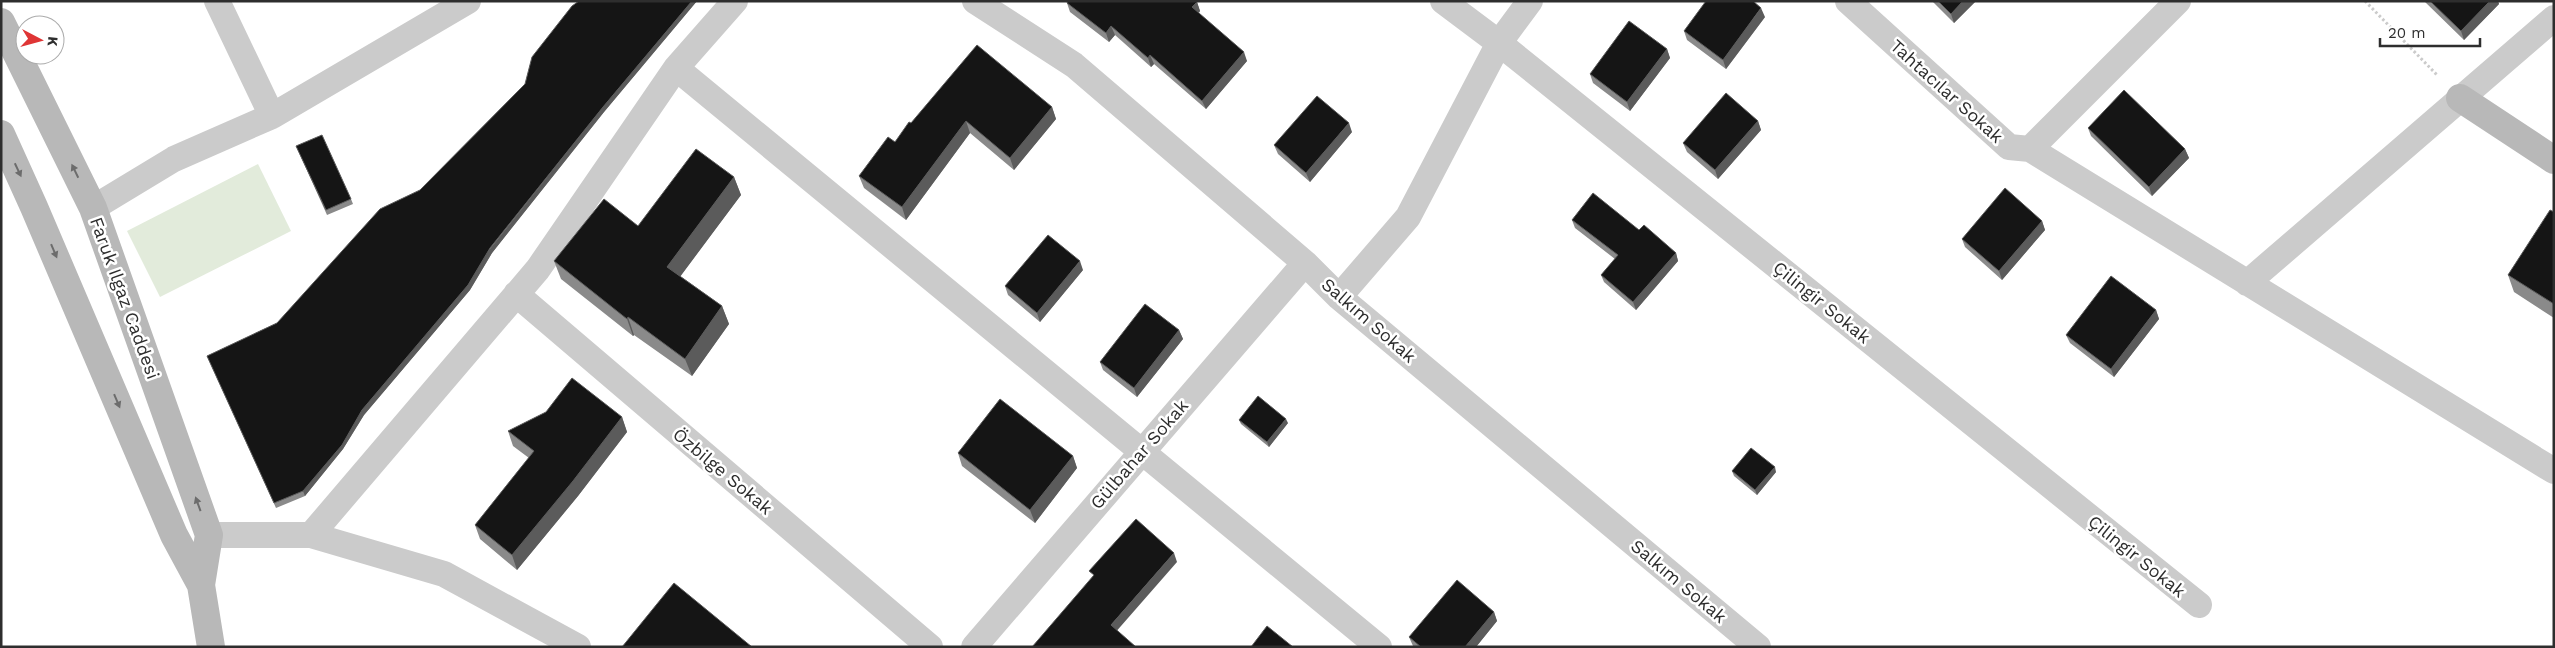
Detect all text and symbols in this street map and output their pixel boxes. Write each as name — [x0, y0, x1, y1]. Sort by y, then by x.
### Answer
north arrow — [15, 15, 65, 65]
scale bar — [2380, 15, 2480, 47]
text: 20 m — [2388, 24, 2426, 42]
street label: Tahtacılar Sokak — [1886, 35, 2008, 147]
text: K — [44, 36, 61, 47]
one-way arrow — [14, 163, 22, 177]
one-way arrow — [71, 164, 79, 178]
street label: Faruk Ilgaz Caddesi — [86, 214, 164, 382]
one-way arrow — [50, 244, 58, 259]
street label: Çilingir Sokak — [1769, 256, 1875, 348]
street label: Salkım Sokak — [1318, 273, 1420, 367]
one-way arrow — [114, 394, 122, 408]
street label: Gülbahar Sokak — [1086, 395, 1192, 513]
street label: Özbilge Sokak — [669, 423, 777, 519]
one-way arrow — [194, 496, 202, 511]
street label: Çilingir Sokak — [2084, 510, 2190, 602]
street label: Salkım Sokak — [1627, 535, 1731, 627]

